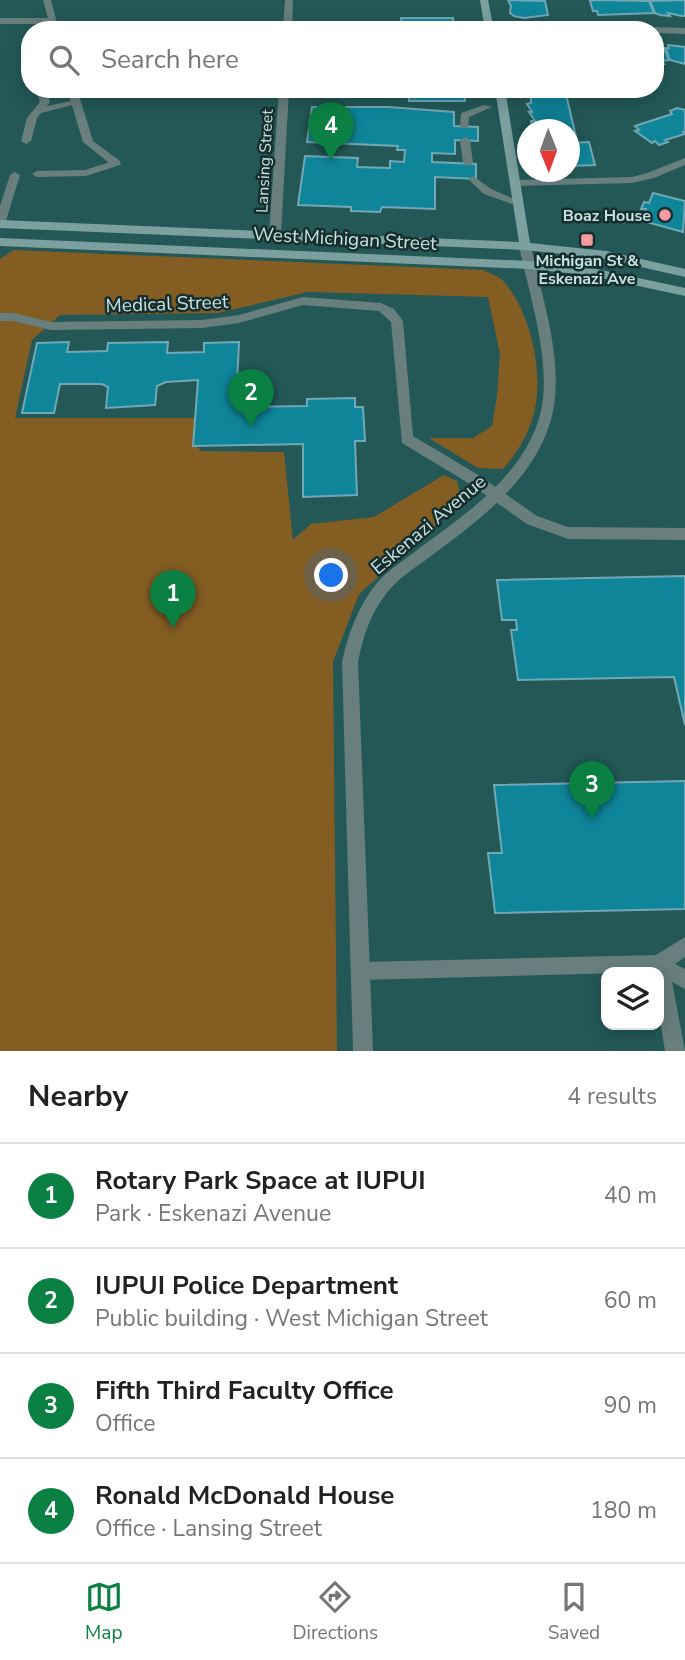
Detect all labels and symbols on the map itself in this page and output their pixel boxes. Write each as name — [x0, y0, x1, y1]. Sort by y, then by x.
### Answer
pin: 4 — [308, 102, 354, 160]
street label: Lansing Street — [251, 108, 279, 214]
north arrow — [517, 119, 580, 182]
place label: Boaz House — [563, 205, 651, 227]
marker: Boaz House — [657, 207, 673, 223]
street label: West Michigan Street — [252, 221, 438, 257]
marker: Michigan St & Eskenazi Ave — [579, 232, 595, 248]
place label: Michigan St & Eskenazi Ave — [535, 250, 639, 290]
street label: Medical Street — [105, 289, 229, 319]
pin: 2 — [228, 369, 274, 427]
street label: Eskenazi Avenue — [365, 469, 492, 581]
your location — [314, 558, 348, 592]
pin: 1 — [150, 570, 196, 628]
pin: 3 — [569, 761, 615, 819]

